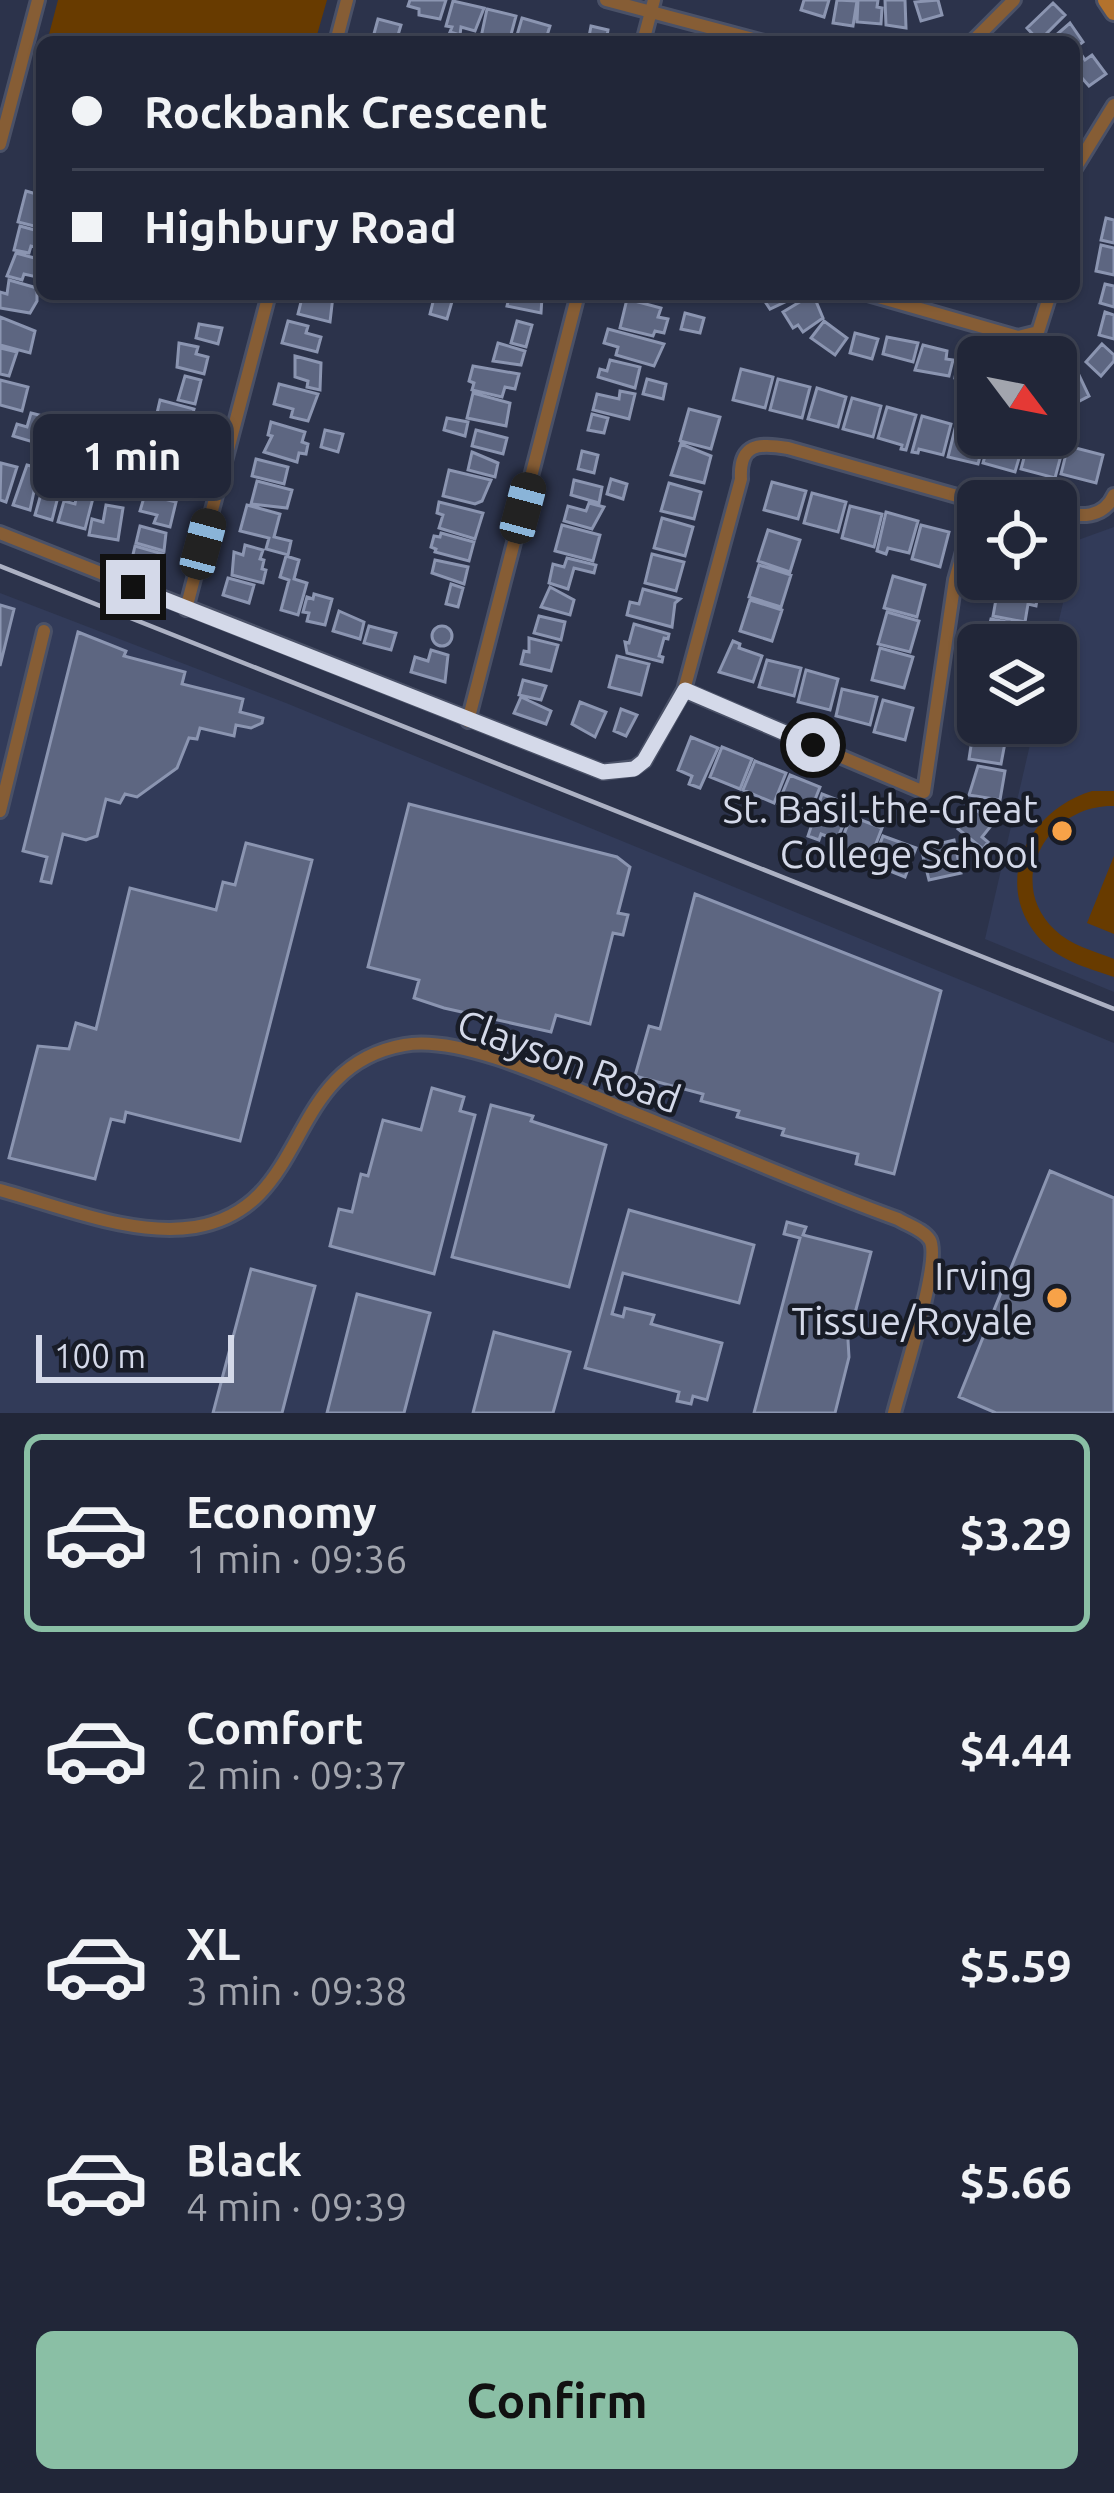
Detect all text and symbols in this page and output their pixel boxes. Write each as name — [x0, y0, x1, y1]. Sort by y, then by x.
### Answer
text: Rockbank Crescent — [144, 86, 548, 137]
text: Highbury Road — [144, 201, 457, 252]
north arrow — [957, 336, 1077, 456]
map controls — [957, 336, 1077, 744]
callout: 1 min — [34, 413, 232, 497]
text: 1 min — [83, 434, 181, 477]
car — [496, 469, 550, 547]
button: locate — [957, 480, 1077, 600]
car — [176, 505, 230, 583]
route end — [106, 560, 160, 614]
button: layers — [957, 624, 1077, 744]
route start — [786, 718, 840, 772]
place label: St. Basil-the-Great College School — [723, 787, 1038, 875]
marker: St. Basil-the-Great College School — [1049, 818, 1075, 844]
street label: Clayson Road — [452, 1000, 686, 1121]
place label: Irving Tissue/Royale — [791, 1254, 1033, 1342]
marker: Irving Tissue/Royale — [1044, 1285, 1070, 1311]
scale bar — [36, 1329, 234, 1382]
text: 100 m — [54, 1337, 146, 1374]
icon: car — [42, 1479, 150, 1587]
text: Economy — [186, 1486, 377, 1537]
text: $3.29 — [959, 1508, 1072, 1559]
text: 1 min · 09:36 — [186, 1537, 407, 1580]
icon: car — [42, 1695, 150, 1803]
text: Comfort — [186, 1702, 363, 1753]
text: $4.44 — [959, 1724, 1072, 1775]
text: 2 min · 09:37 — [186, 1753, 407, 1796]
icon: car — [42, 1911, 150, 2019]
text: XL — [186, 1918, 240, 1969]
text: $5.59 — [959, 1940, 1072, 1991]
text: 3 min · 09:38 — [186, 1969, 407, 2012]
icon: car — [42, 2127, 150, 2235]
text: Black — [186, 2134, 302, 2185]
text: $5.66 — [959, 2156, 1072, 2207]
text: 4 min · 09:39 — [186, 2185, 407, 2228]
button: Confirm — [36, 2331, 1078, 2469]

